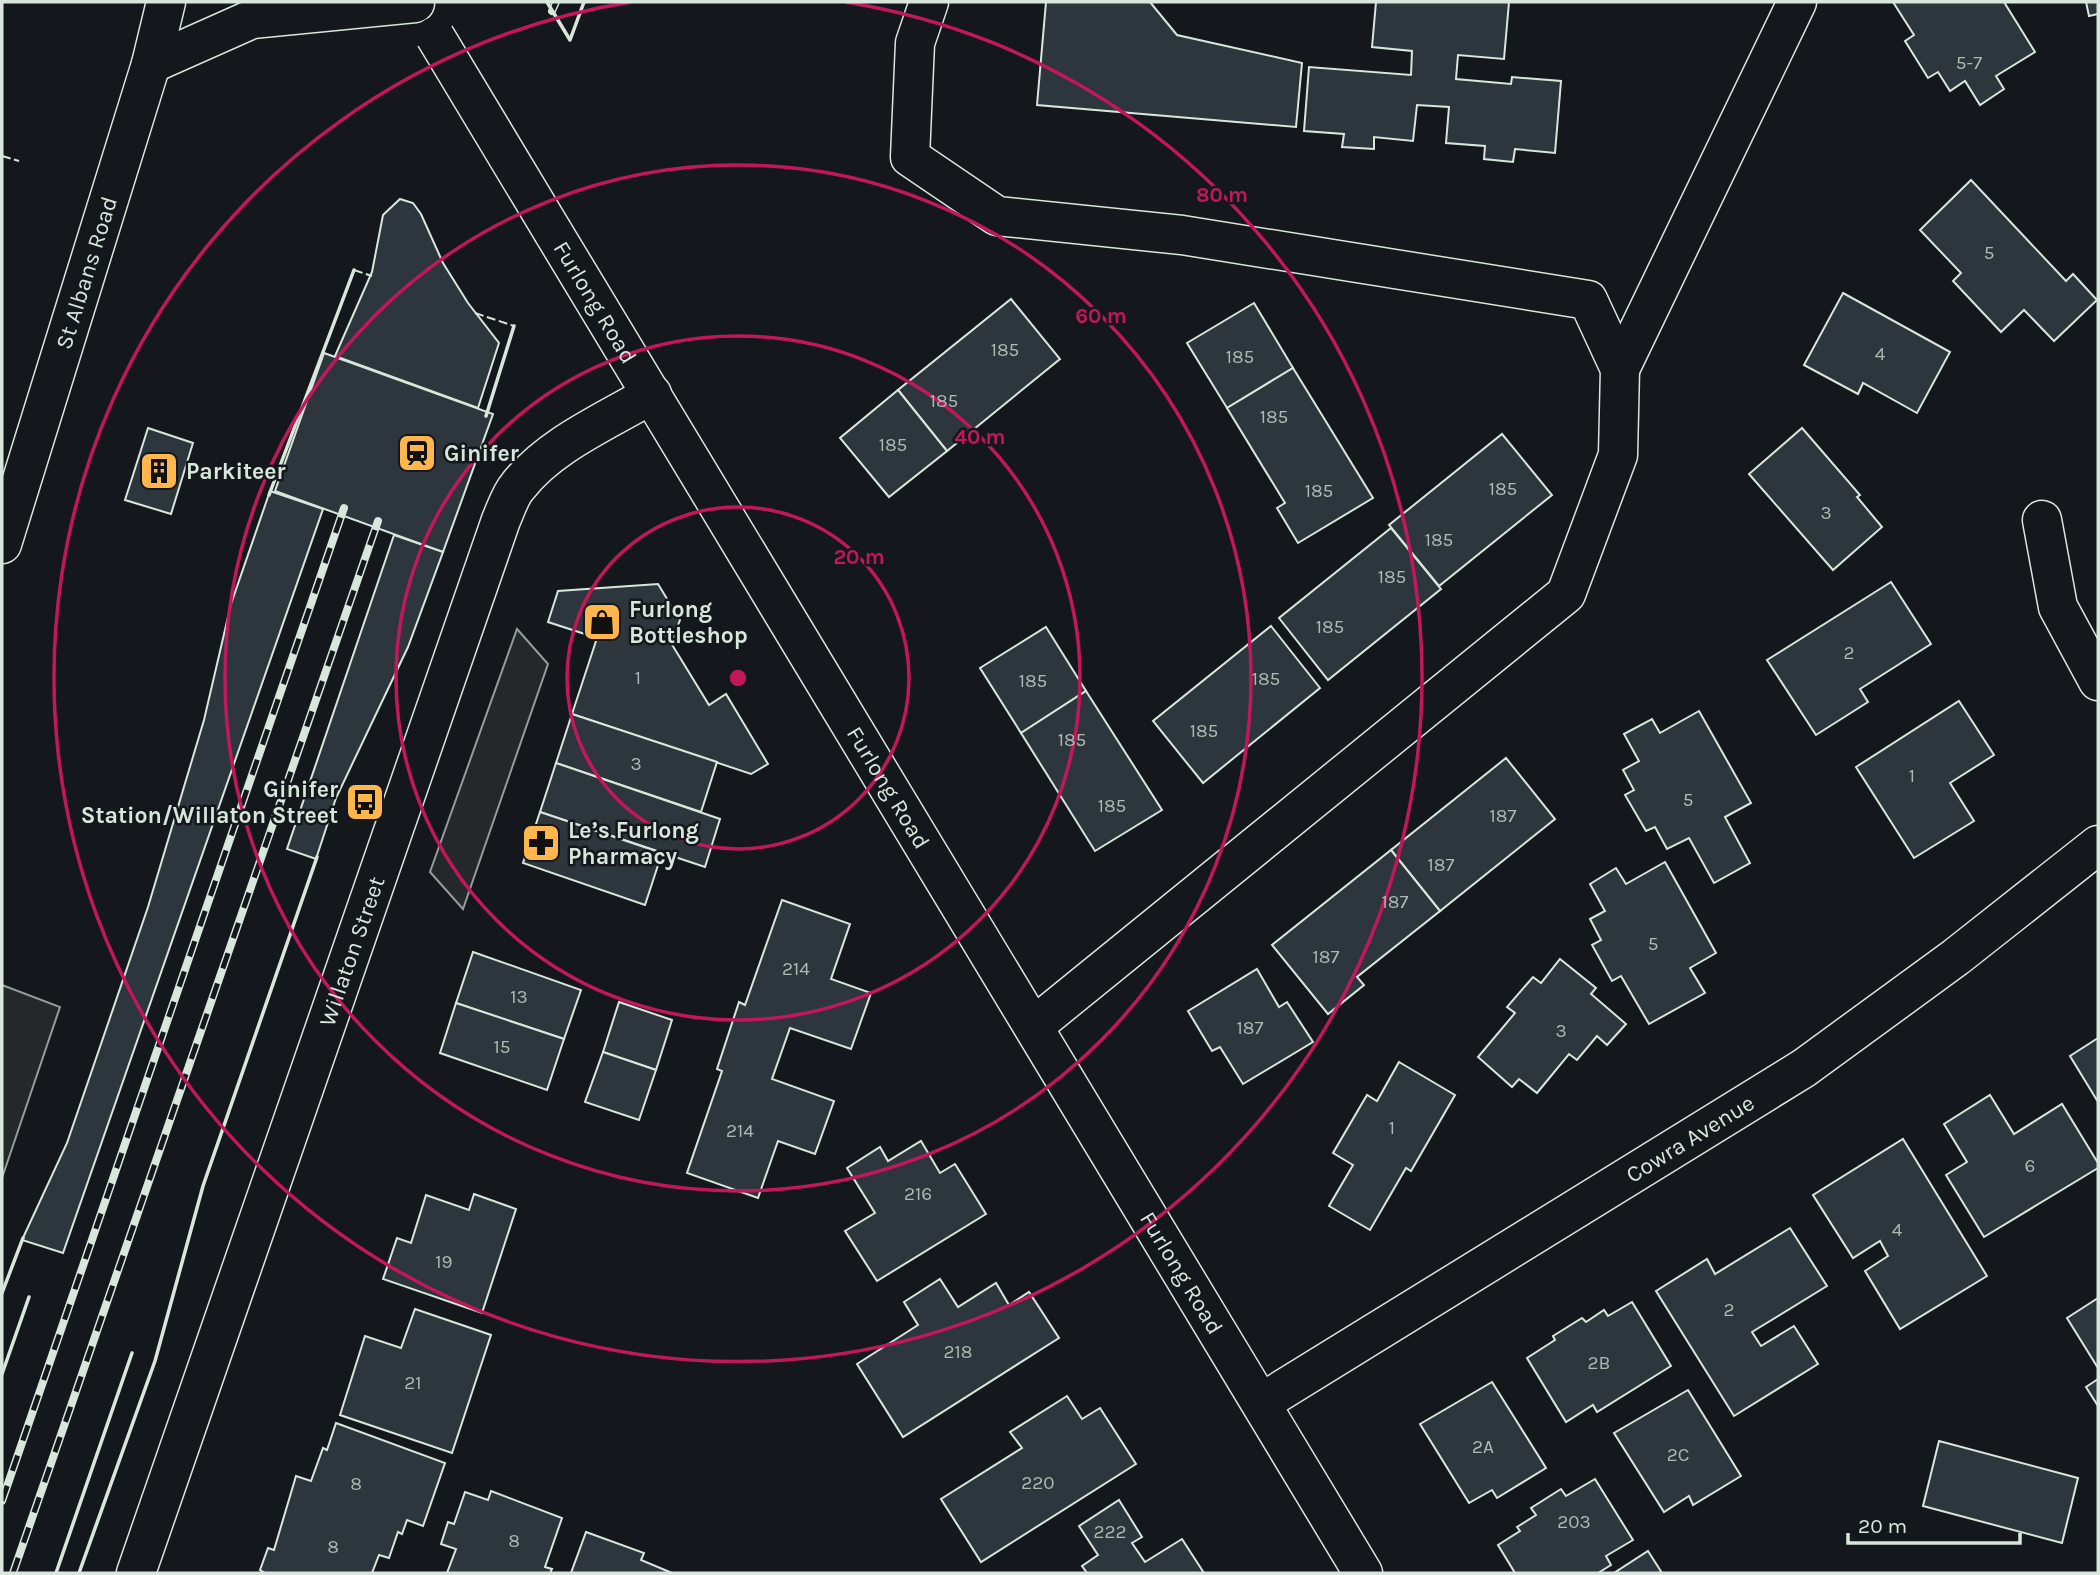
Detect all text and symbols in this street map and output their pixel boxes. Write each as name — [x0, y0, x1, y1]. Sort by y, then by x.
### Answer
house number: 5-7 — [1956, 52, 1982, 74]
text: 80 m — [1196, 183, 1248, 207]
street label: St Albans Road — [50, 193, 123, 353]
street label: Furlong Road — [548, 236, 642, 369]
house number: 5 — [1984, 242, 1994, 264]
text: 60 m — [1075, 304, 1127, 328]
house number: 185 — [991, 339, 1019, 361]
house number: 4 — [1875, 343, 1886, 365]
house number: 185 — [1226, 346, 1254, 368]
house number: 185 — [930, 390, 958, 412]
house number: 185 — [1260, 406, 1288, 428]
text: 40 m — [954, 425, 1006, 449]
station icon: Ginifer — [396, 432, 438, 474]
house number: 185 — [879, 434, 907, 456]
place label: Ginifer — [444, 440, 519, 467]
building icon: Parkiteer — [138, 450, 180, 492]
place label: Parkiteer — [186, 458, 285, 485]
house number: 185 — [1489, 478, 1517, 500]
house number: 185 — [1305, 480, 1333, 502]
house number: 3 — [1820, 502, 1832, 524]
house number: 185 — [1425, 529, 1453, 551]
text: 20 m — [833, 545, 885, 569]
house number: 185 — [1378, 566, 1406, 588]
place label: Furlong Bottleshop — [629, 596, 748, 649]
shop icon: Furlong Bottleshop — [581, 601, 623, 643]
house number: 185 — [1316, 616, 1344, 638]
house number: 2 — [1843, 642, 1855, 664]
centre of rings — [726, 666, 750, 690]
house number: 1 — [635, 667, 641, 689]
house number: 185 — [1252, 668, 1280, 690]
house number: 185 — [1019, 670, 1047, 692]
house number: 185 — [1190, 720, 1218, 742]
street label: Furlong Road — [841, 722, 935, 854]
house number: 185 — [1058, 729, 1086, 751]
house number: 3 — [630, 753, 642, 775]
house number: 1 — [1909, 765, 1915, 787]
place label: Ginifer Station/Willaton Street — [81, 776, 338, 829]
bus stop icon: Ginifer Station/Willaton Street — [344, 781, 386, 823]
house number: 5 — [1683, 789, 1693, 811]
house number: 185 — [1098, 795, 1126, 817]
house number: 187 — [1490, 805, 1517, 827]
place label: Le’s Furlong Pharmacy — [568, 817, 699, 870]
pharmacy icon: Le’s Furlong Pharmacy — [520, 822, 562, 864]
house number: 187 — [1428, 854, 1455, 876]
street label: Willaton Street — [314, 873, 391, 1030]
house number: 187 — [1382, 891, 1409, 913]
house number: 5 — [1648, 933, 1658, 955]
house number: 187 — [1313, 946, 1340, 968]
house number: 214 — [782, 958, 810, 980]
house number: 13 — [510, 986, 528, 1008]
house number: 187 — [1237, 1017, 1264, 1039]
house number: 3 — [1555, 1020, 1567, 1042]
house number: 15 — [493, 1036, 511, 1058]
street label: Cowra Avenue — [1621, 1089, 1759, 1188]
house number: 1 — [1389, 1117, 1395, 1139]
house number: 214 — [726, 1120, 754, 1142]
house number: 6 — [2025, 1155, 2035, 1177]
house number: 216 — [904, 1183, 932, 1205]
street label: Furlong Road — [1134, 1207, 1229, 1339]
house number: 4 — [1892, 1219, 1903, 1241]
house number: 19 — [435, 1251, 453, 1273]
house number: 2 — [1723, 1299, 1735, 1321]
house number: 218 — [944, 1341, 972, 1363]
house number: 2B — [1588, 1352, 1610, 1374]
house number: 21 — [404, 1372, 422, 1394]
house number: 2A — [1472, 1436, 1494, 1458]
house number: 2C — [1667, 1444, 1689, 1466]
house number: 220 — [1021, 1472, 1055, 1494]
house number: 8 — [350, 1473, 362, 1495]
scale bar — [1848, 1502, 2020, 1546]
house number: 203 — [1557, 1511, 1591, 1533]
text: 20 m — [1858, 1514, 1907, 1538]
house number: 222 — [1093, 1521, 1127, 1543]
house number: 8 — [508, 1530, 520, 1552]
house number: 8 — [327, 1536, 339, 1558]

